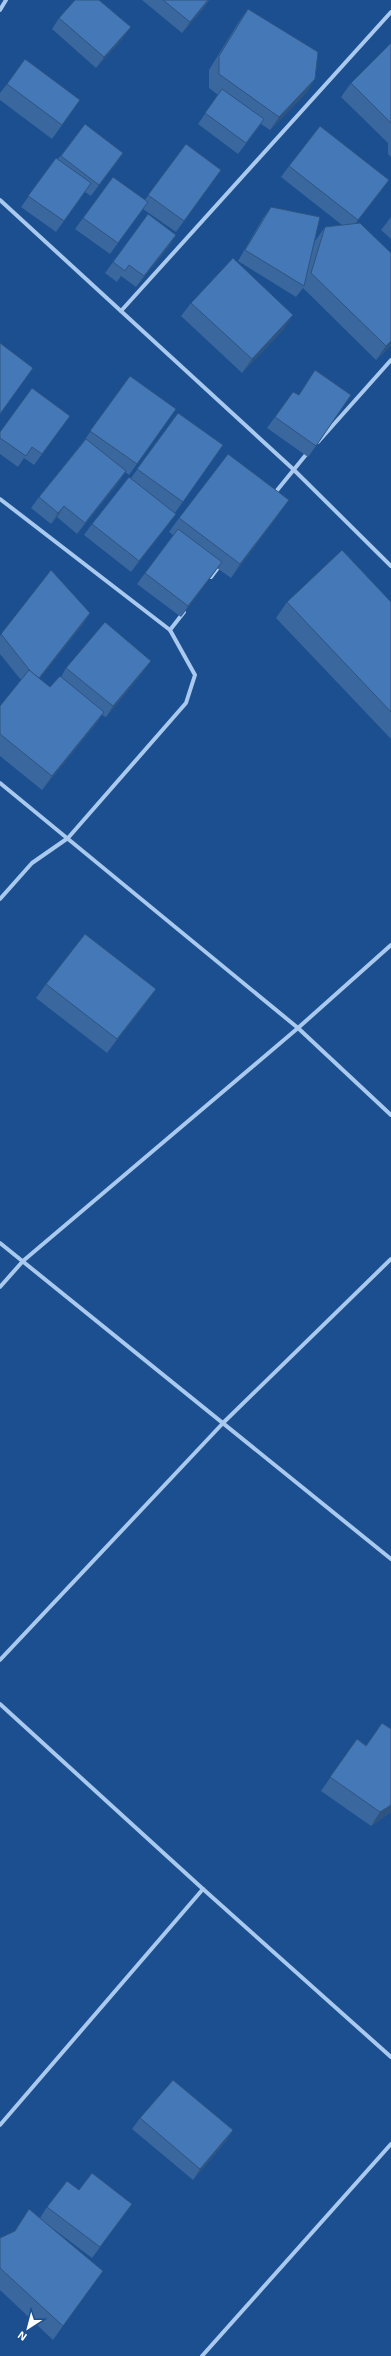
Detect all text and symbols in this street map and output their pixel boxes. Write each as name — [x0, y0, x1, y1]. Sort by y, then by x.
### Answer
north arrow — [8, 2308, 48, 2348]
text: N — [15, 2329, 29, 2344]

